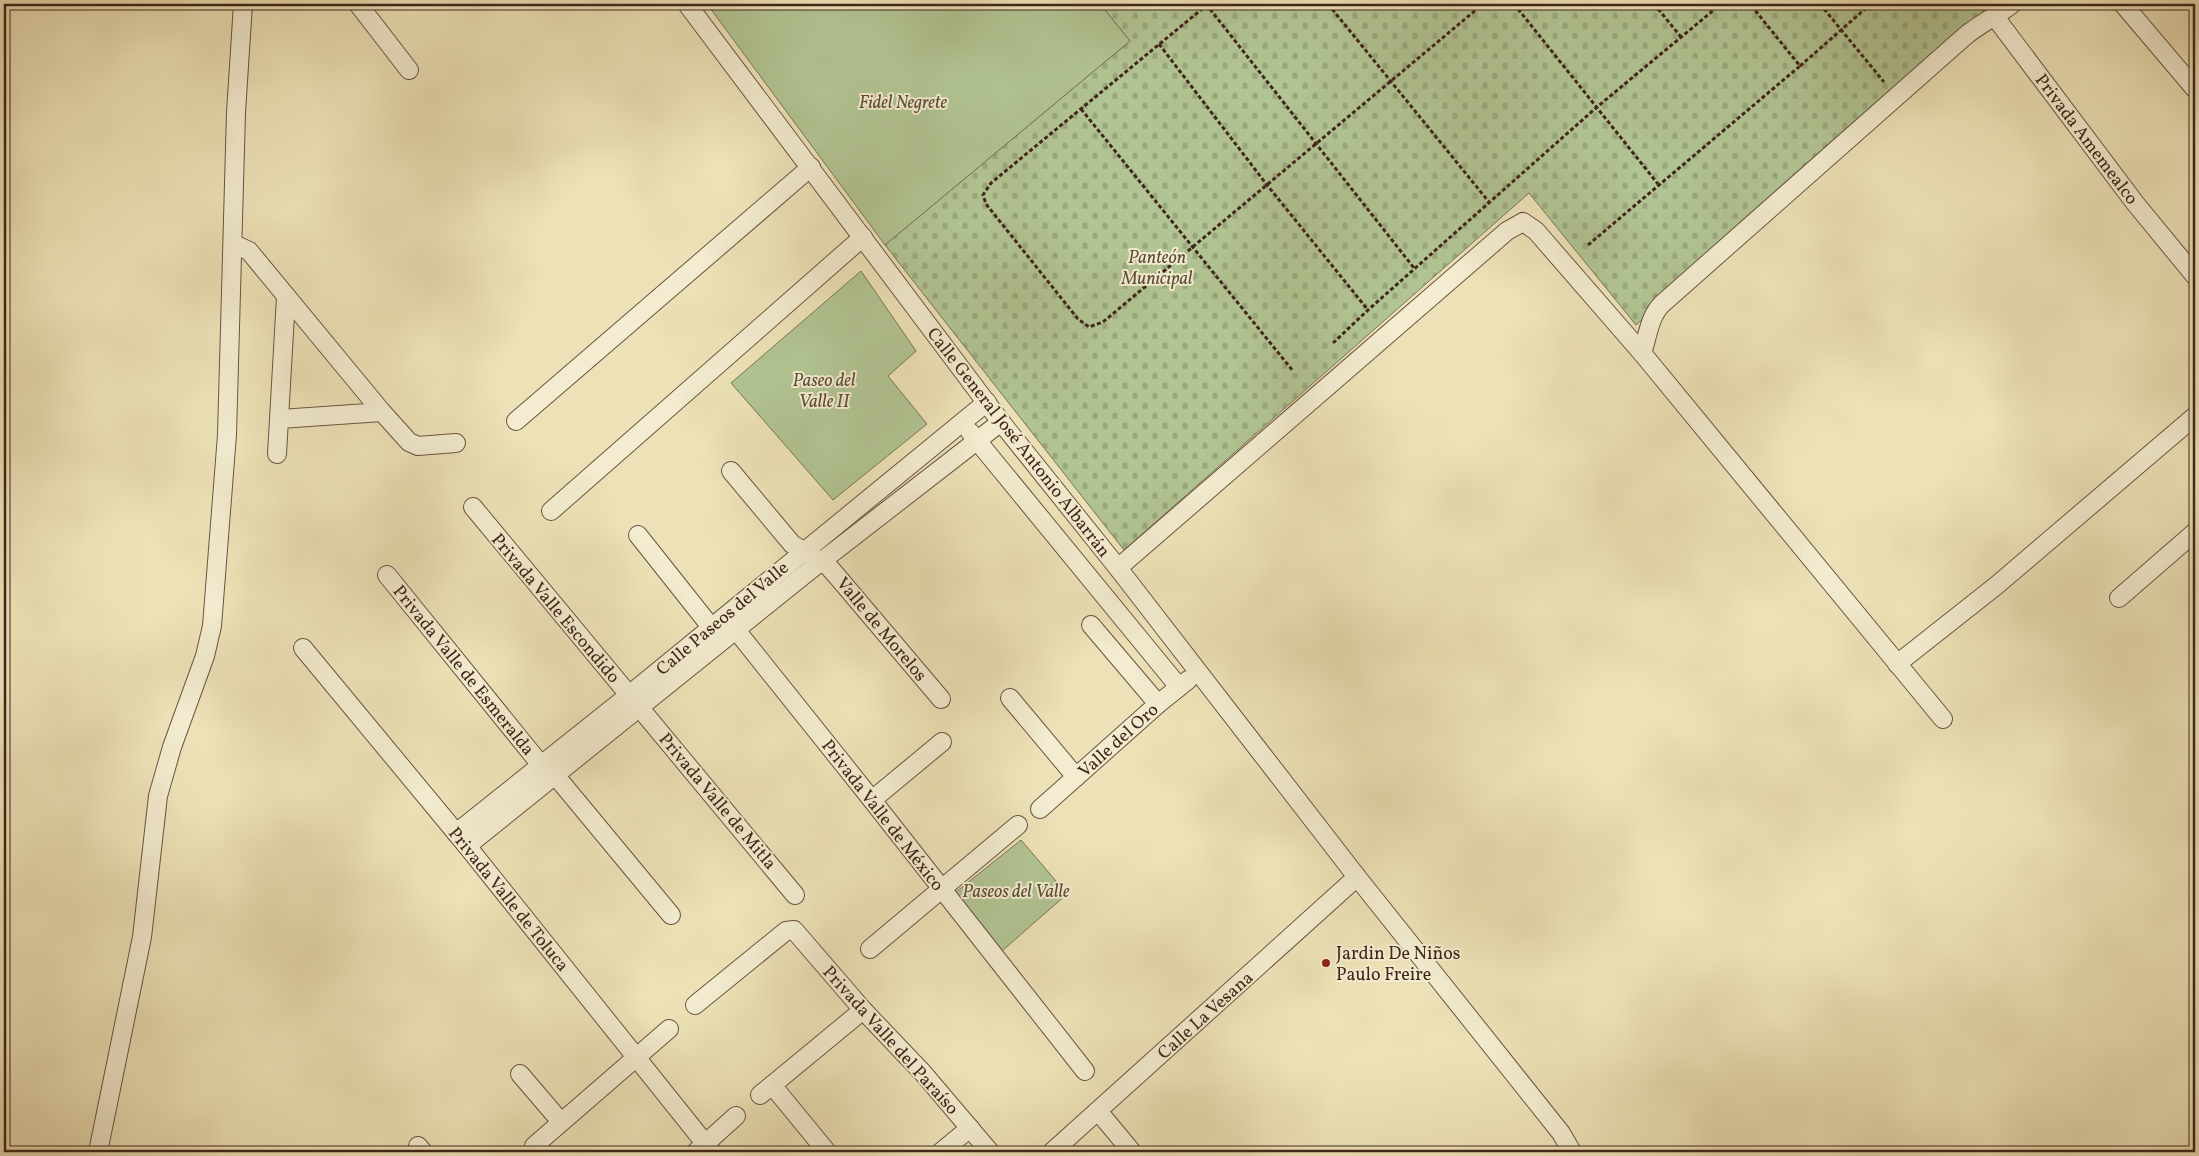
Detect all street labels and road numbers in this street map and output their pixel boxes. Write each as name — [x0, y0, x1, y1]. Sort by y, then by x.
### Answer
street label: Privada Amemealco — [2028, 69, 2143, 211]
street label: Calle General José Antonio Albarrán — [920, 323, 1116, 563]
street label: Privada Valle Escondido — [485, 529, 625, 689]
street label: Calle Paseos del Valle — [651, 556, 795, 682]
street label: Valle de Morelos — [830, 572, 932, 688]
street label: Privada Valle de Esmeralda — [386, 580, 540, 762]
street label: Valle del Oro — [1073, 698, 1165, 784]
street label: Privada Valle de Mitla — [652, 728, 782, 876]
street label: Privada Valle de México — [815, 735, 949, 897]
street label: Privada Valle de Toluca — [442, 822, 574, 978]
street label: Privada Valle del Paraíso — [816, 961, 964, 1121]
street label: Calle La Vesana — [1153, 966, 1259, 1066]

